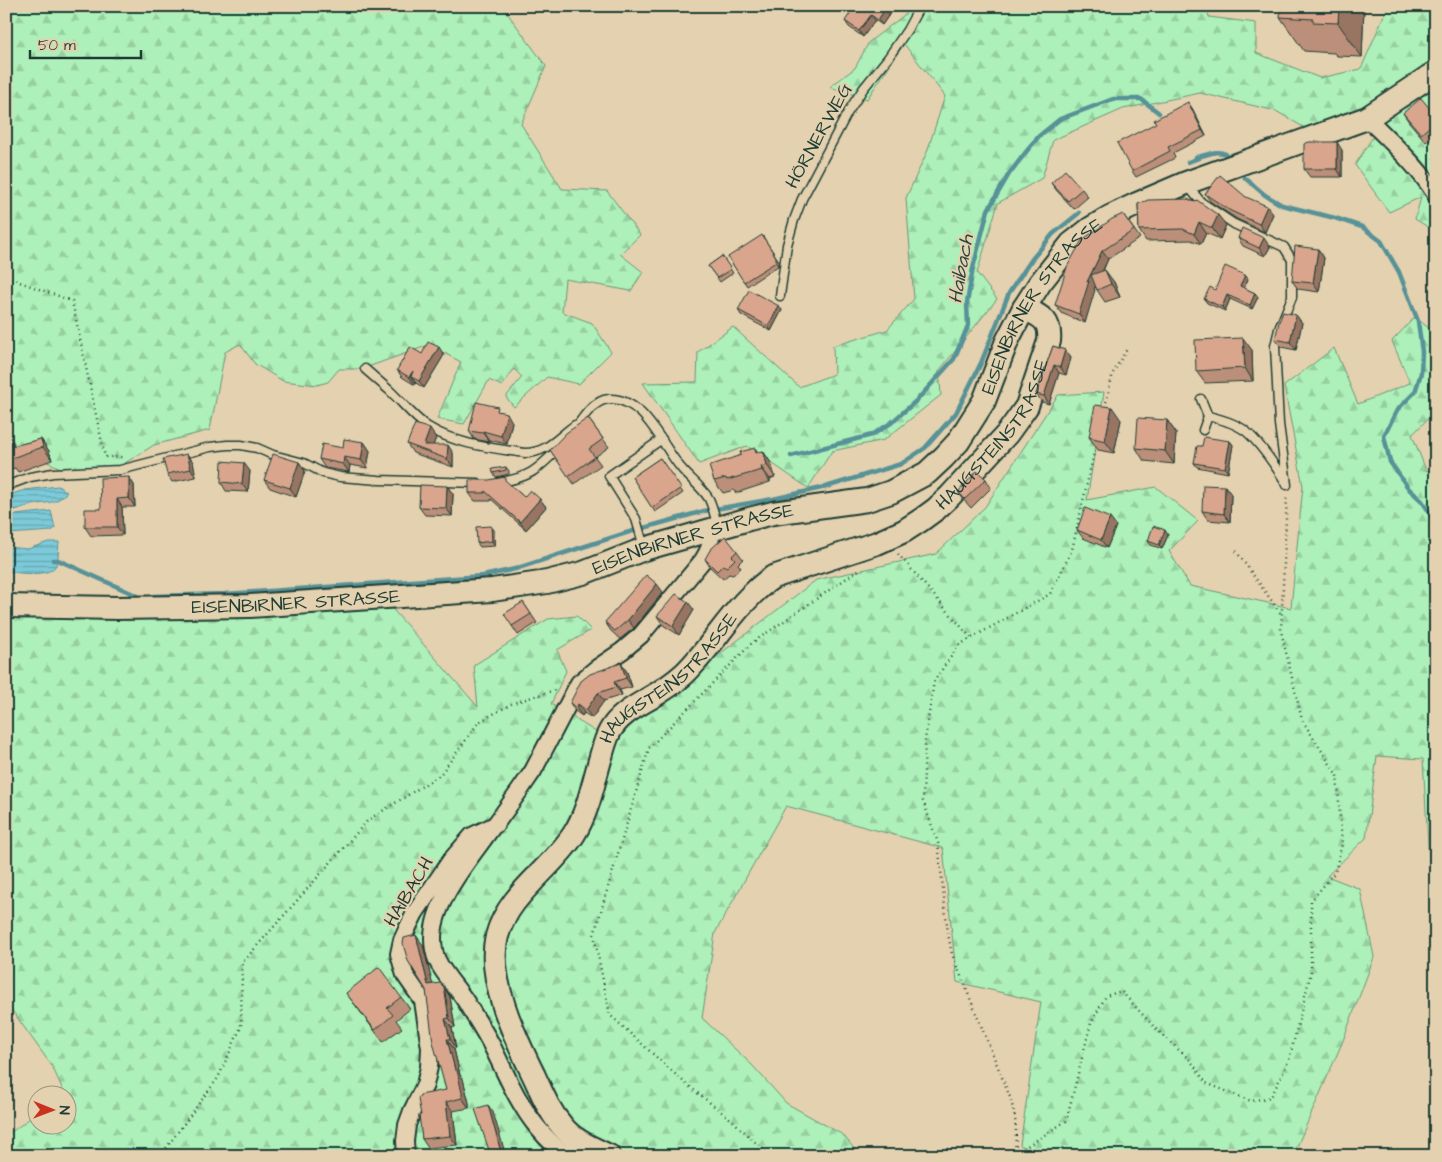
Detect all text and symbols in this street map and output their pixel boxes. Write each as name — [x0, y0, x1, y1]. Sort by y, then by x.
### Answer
scale bar — [30, 28, 141, 60]
text: 50 m — [38, 35, 76, 56]
street label: HÖRNERWEG — [779, 78, 859, 194]
street label: EISENBIRNER STRASSE — [974, 211, 1108, 398]
water label: Haibach — [941, 231, 981, 306]
street label: HAUGSTEINSTRASSE — [930, 355, 1056, 516]
street label: EISENBIRNER STRASSE — [588, 497, 796, 581]
street label: EISENBIRNER STRASSE — [191, 583, 401, 620]
street label: HAUGSTEINSTRASSE — [593, 607, 744, 747]
street label: HAIBACH — [378, 852, 440, 932]
north arrow — [28, 1084, 78, 1134]
text: N — [54, 1106, 74, 1115]

